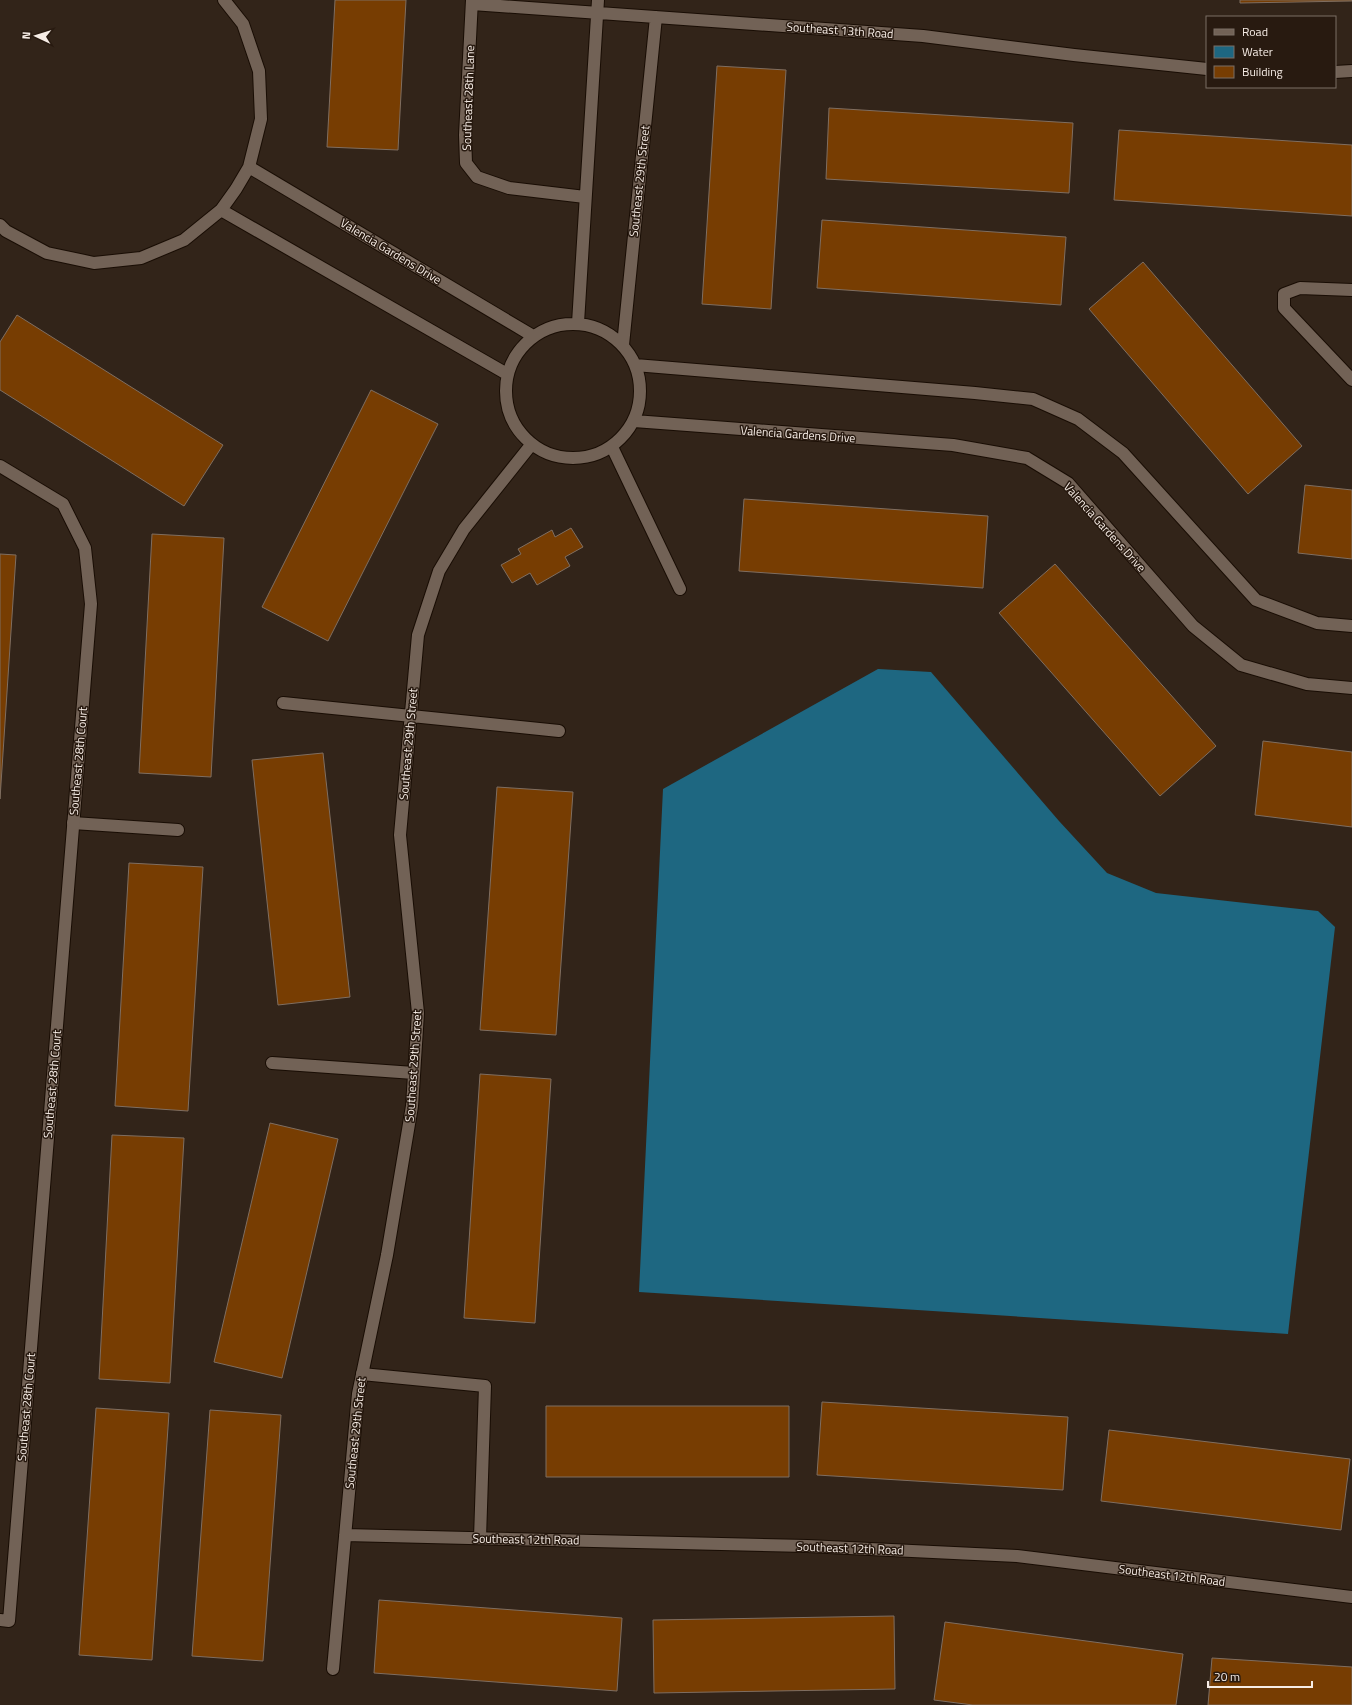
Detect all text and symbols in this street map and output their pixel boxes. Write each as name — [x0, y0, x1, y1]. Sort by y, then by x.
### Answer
north arrow — [16, 16, 56, 56]
legend — [1206, 16, 1336, 88]
street label: Southeast 13th Road — [786, 17, 894, 43]
text: Road — [1242, 22, 1268, 41]
text: N — [18, 31, 34, 40]
text: Water — [1242, 42, 1273, 61]
street label: Southeast 28th Lane — [457, 45, 479, 151]
text: Building — [1242, 62, 1283, 81]
street label: Southeast 29th Street — [624, 124, 654, 238]
street label: Valencia Gardens Drive — [337, 213, 445, 289]
street label: Valencia Gardens Drive — [740, 421, 856, 447]
street label: Valencia Gardens Drive — [1059, 478, 1151, 576]
street label: Southeast 29th Street — [394, 687, 422, 801]
street label: Southeast 28th Court — [64, 705, 92, 816]
street label: Southeast 29th Street — [400, 1009, 426, 1123]
street label: Southeast 28th Court — [38, 1028, 66, 1139]
street label: Southeast 28th Court — [12, 1351, 40, 1462]
street label: Southeast 29th Street — [340, 1376, 370, 1490]
street label: Southeast 12th Road — [472, 1529, 580, 1549]
street label: Southeast 12th Road — [796, 1537, 904, 1559]
street label: Southeast 12th Road — [1118, 1559, 1226, 1591]
scale bar — [1208, 1663, 1312, 1689]
text: 20 m — [1214, 1667, 1240, 1686]

